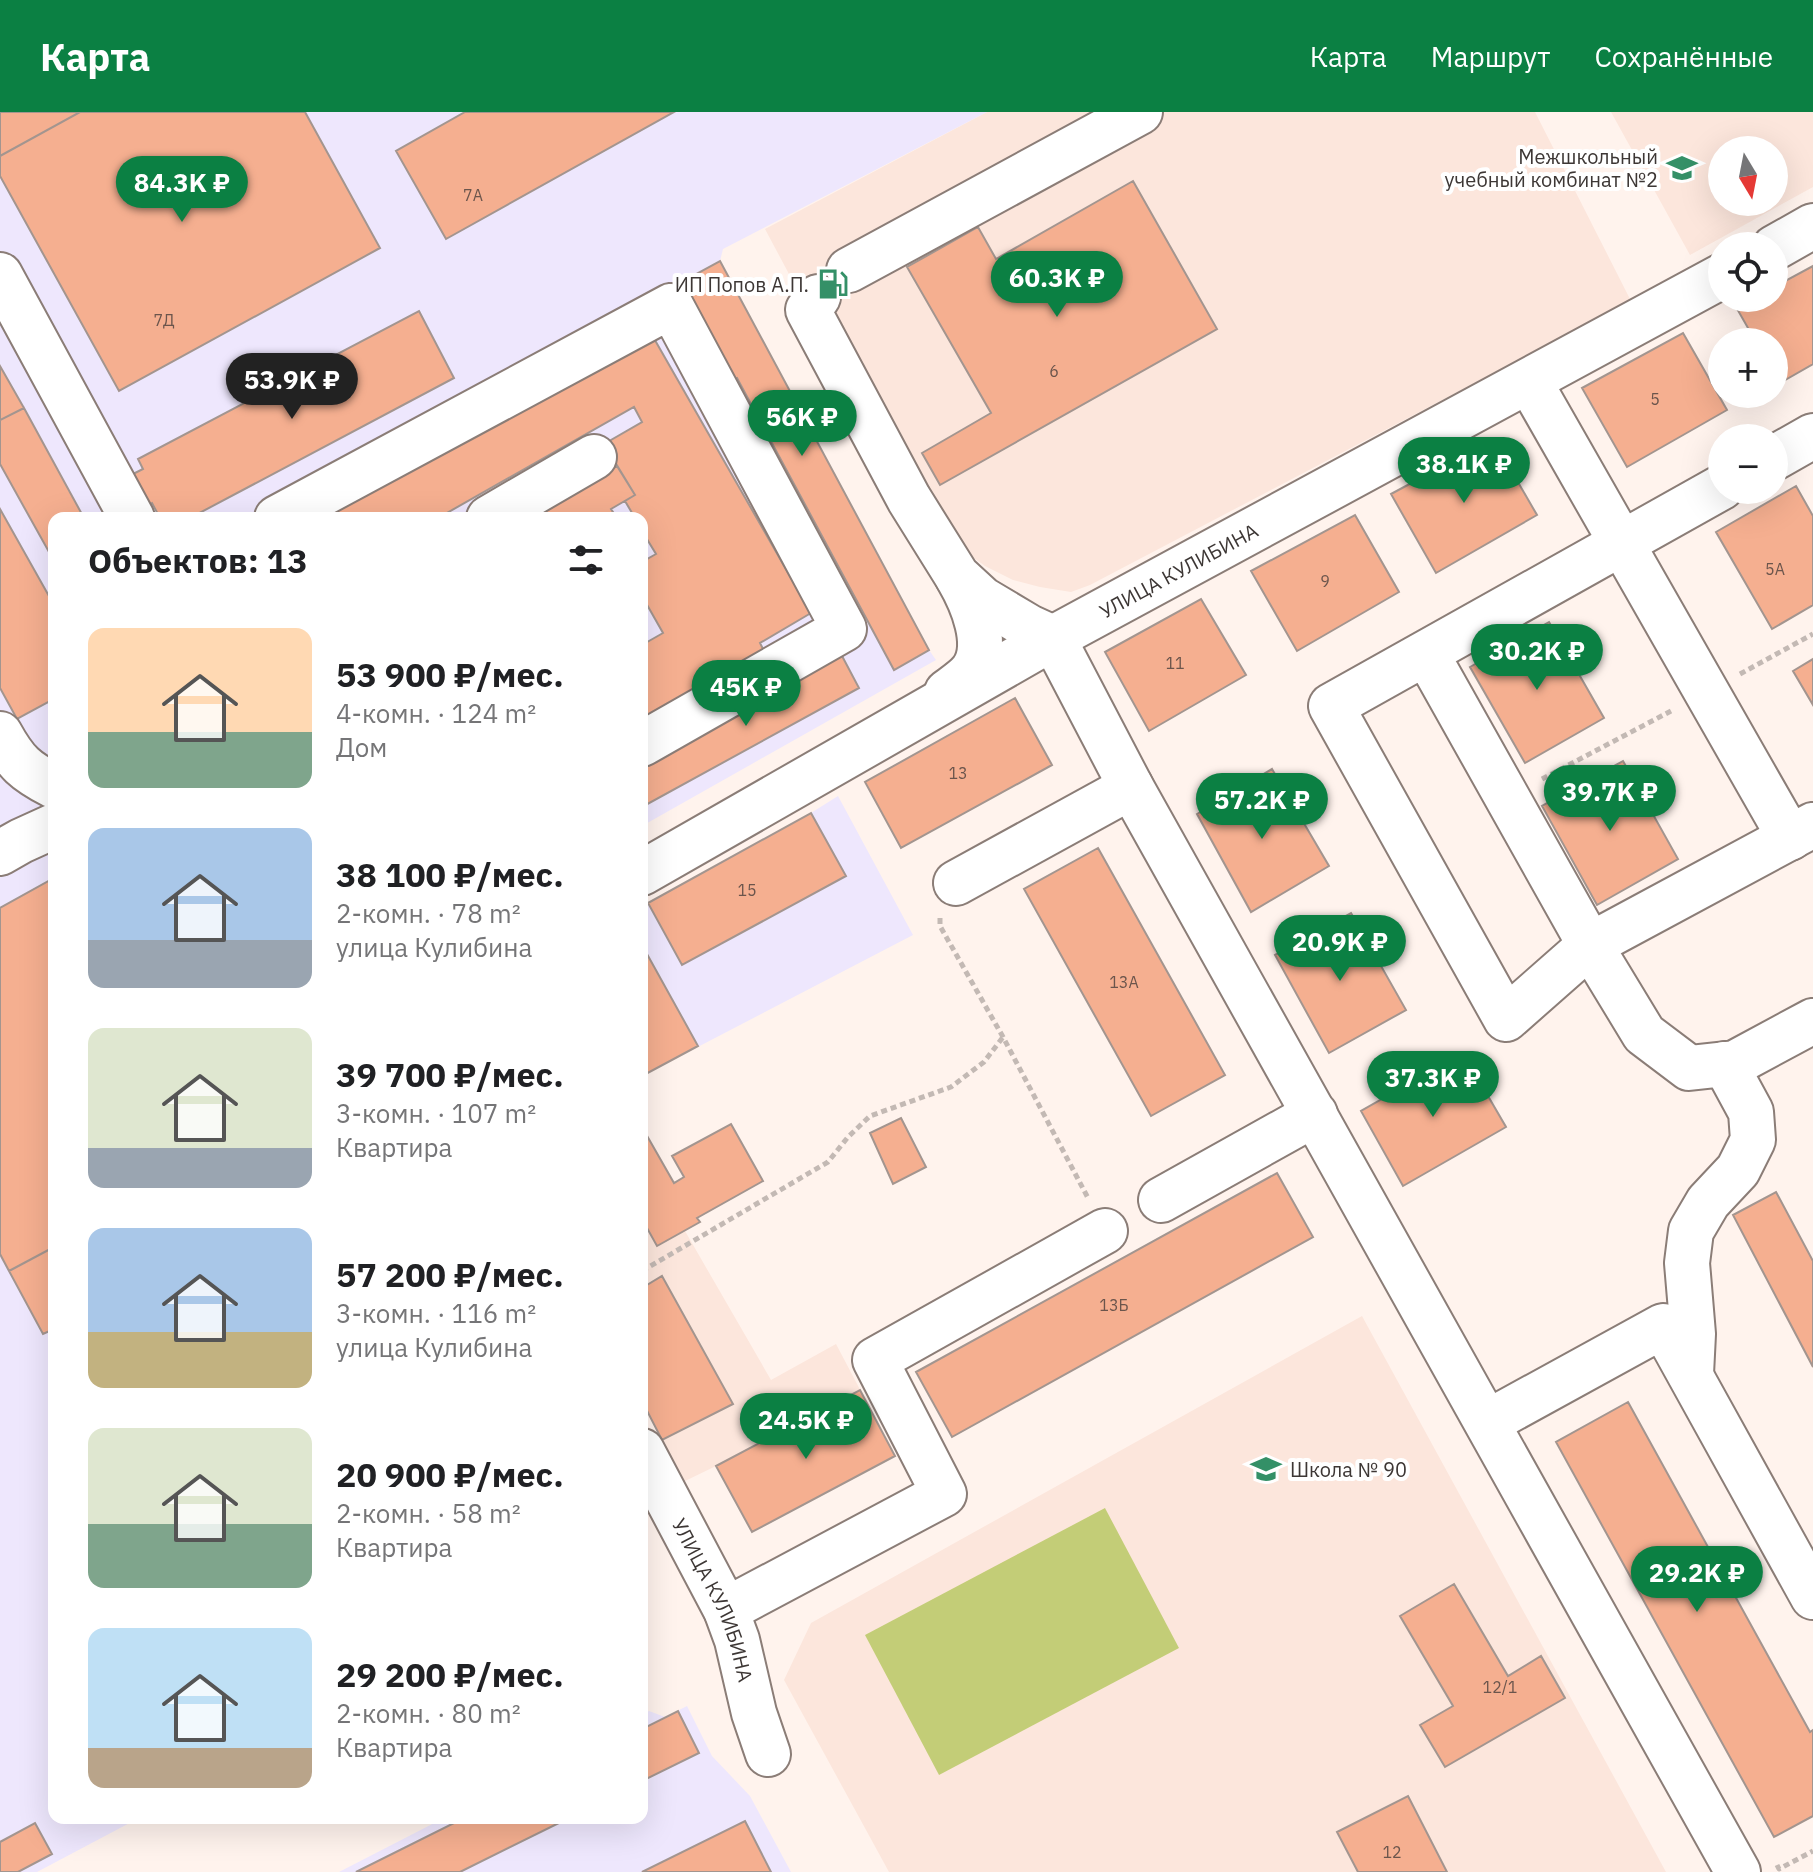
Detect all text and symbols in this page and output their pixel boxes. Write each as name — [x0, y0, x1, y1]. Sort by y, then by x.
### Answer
text: Карта — [40, 32, 150, 81]
text: Карта — [1310, 38, 1387, 75]
text: Маршрут — [1431, 38, 1550, 75]
text: Сохранённые — [1594, 38, 1773, 75]
north arrow — [1708, 136, 1788, 216]
map controls — [1708, 136, 1788, 504]
place label: Межшкольный учебный комбинат №2 — [1445, 143, 1658, 193]
school or university icon: Межшкольный учебный комбинат №2 — [1665, 151, 1699, 185]
pin: 84.3K ₽ — [108, 156, 256, 224]
text: 84.3K ₽ — [134, 165, 230, 199]
house number: 7А — [463, 185, 483, 205]
button: locate — [1708, 232, 1788, 312]
pin: 60.3K ₽ — [983, 251, 1131, 319]
text: 60.3K ₽ — [1009, 260, 1105, 294]
fuel station icon: ИП Попов А.П. — [816, 267, 850, 301]
place label: ИП Попов А.П. — [675, 271, 809, 298]
house number: 7Д — [153, 310, 175, 330]
button: + — [1708, 328, 1788, 408]
pin: 53.9K ₽ — [218, 353, 366, 421]
house number: 6 — [1049, 361, 1059, 381]
text: 53.9K ₽ — [244, 362, 340, 396]
house number: 5 — [1650, 389, 1660, 409]
pin: 56K ₽ — [746, 390, 858, 458]
text: 56K ₽ — [766, 399, 838, 433]
button: − — [1708, 424, 1788, 504]
pin: 38.1K ₽ — [1390, 437, 1538, 505]
text: 38.1K ₽ — [1416, 446, 1512, 480]
street label: УЛИЦА КУЛИБИНА — [1094, 516, 1263, 624]
text: Объектов: 13 — [88, 538, 308, 582]
icon: filters — [564, 538, 608, 582]
house number: 5А — [1765, 559, 1785, 579]
house number: 9 — [1320, 571, 1330, 591]
pin: 30.2K ₽ — [1463, 624, 1611, 692]
text: 30.2K ₽ — [1489, 633, 1585, 667]
text: 53 900 ₽/мес. — [336, 652, 564, 696]
house number: 11 — [1165, 653, 1185, 673]
icon: home — [152, 660, 248, 756]
pin: 45K ₽ — [690, 660, 802, 728]
text: 45K ₽ — [710, 669, 782, 703]
text: 4-комн. · 124 m² — [336, 696, 536, 730]
text: Дом — [336, 730, 387, 764]
house number: 13 — [948, 763, 968, 783]
pin: 39.7K ₽ — [1536, 765, 1684, 833]
pin: 57.2K ₽ — [1188, 773, 1336, 841]
text: 39.7K ₽ — [1562, 774, 1658, 808]
text: 57.2K ₽ — [1214, 782, 1310, 816]
text: 38 100 ₽/мес. — [336, 852, 564, 896]
icon: home — [152, 860, 248, 956]
house number: 15 — [737, 880, 757, 900]
text: 2-комн. · 78 m² — [336, 896, 521, 930]
pin: 20.9K ₽ — [1266, 915, 1414, 983]
text: 20.9K ₽ — [1292, 924, 1388, 958]
text: улица Кулибина — [336, 930, 532, 964]
house number: 13А — [1109, 972, 1139, 992]
pin: 37.3K ₽ — [1359, 1051, 1507, 1119]
text: 39 700 ₽/мес. — [336, 1052, 564, 1096]
icon: home — [152, 1060, 248, 1156]
text: 37.3K ₽ — [1385, 1060, 1481, 1094]
text: 3-комн. · 107 m² — [336, 1096, 536, 1130]
text: Квартира — [336, 1130, 453, 1164]
text: 57 200 ₽/мес. — [336, 1252, 564, 1296]
icon: home — [152, 1260, 248, 1356]
house number: 13Б — [1099, 1295, 1129, 1315]
text: 3-комн. · 116 m² — [336, 1296, 536, 1330]
text: улица Кулибина — [336, 1330, 532, 1364]
pin: 24.5K ₽ — [732, 1393, 880, 1461]
text: 24.5K ₽ — [758, 1402, 854, 1436]
text: 20 900 ₽/мес. — [336, 1452, 564, 1496]
school or university icon: Школа № 90 — [1249, 1452, 1283, 1486]
place label: Школа № 90 — [1290, 1456, 1407, 1483]
icon: home — [152, 1460, 248, 1556]
text: 2-комн. · 58 m² — [336, 1496, 521, 1530]
street label: УЛИЦА КУЛИБИНА — [666, 1513, 760, 1685]
text: Квартира — [336, 1530, 453, 1564]
pin: 29.2K ₽ — [1623, 1546, 1771, 1614]
text: 29.2K ₽ — [1649, 1555, 1745, 1589]
text: 29 200 ₽/мес. — [336, 1652, 564, 1696]
icon: home — [152, 1660, 248, 1756]
house number: 12/1 — [1483, 1677, 1517, 1697]
text: 2-комн. · 80 m² — [336, 1696, 521, 1730]
text: Квартира — [336, 1730, 453, 1764]
house number: 12 — [1382, 1842, 1402, 1862]

